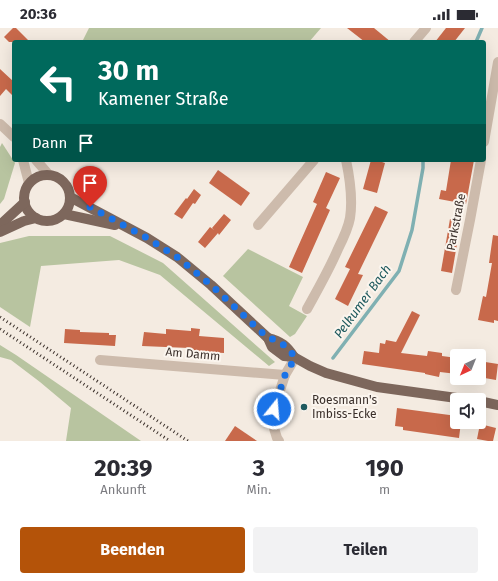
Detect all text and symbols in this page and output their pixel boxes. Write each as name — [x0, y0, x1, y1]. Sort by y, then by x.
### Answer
text: 20:36 — [20, 5, 57, 23]
text: 30 m — [98, 54, 159, 87]
icon: left — [32, 56, 84, 108]
text: Kamener Straße — [98, 88, 228, 110]
icon: arrive — [75, 132, 97, 154]
text: Dann — [32, 134, 67, 152]
pin — [73, 166, 107, 207]
icon: arrive — [79, 172, 101, 194]
street label: Parkstraße — [444, 192, 468, 252]
water label: Pelkumer Bach — [331, 262, 394, 341]
street label: Am Damm — [165, 345, 221, 363]
north arrow — [450, 349, 486, 385]
map controls — [450, 349, 486, 429]
position arrow — [253, 388, 295, 430]
place label: Roesmann's Imbiss-Ecke — [312, 393, 377, 421]
button: sound — [450, 393, 486, 429]
marker: Roesmann's Imbiss-Ecke — [299, 402, 309, 412]
text: 20:39 — [94, 454, 152, 482]
text: 3 — [253, 454, 265, 482]
text: 190 — [365, 454, 404, 482]
text: Ankunft — [100, 482, 146, 497]
text: Min. — [247, 482, 271, 497]
text: m — [379, 482, 390, 497]
button: Beenden — [20, 527, 245, 573]
button: Teilen — [253, 527, 478, 573]

